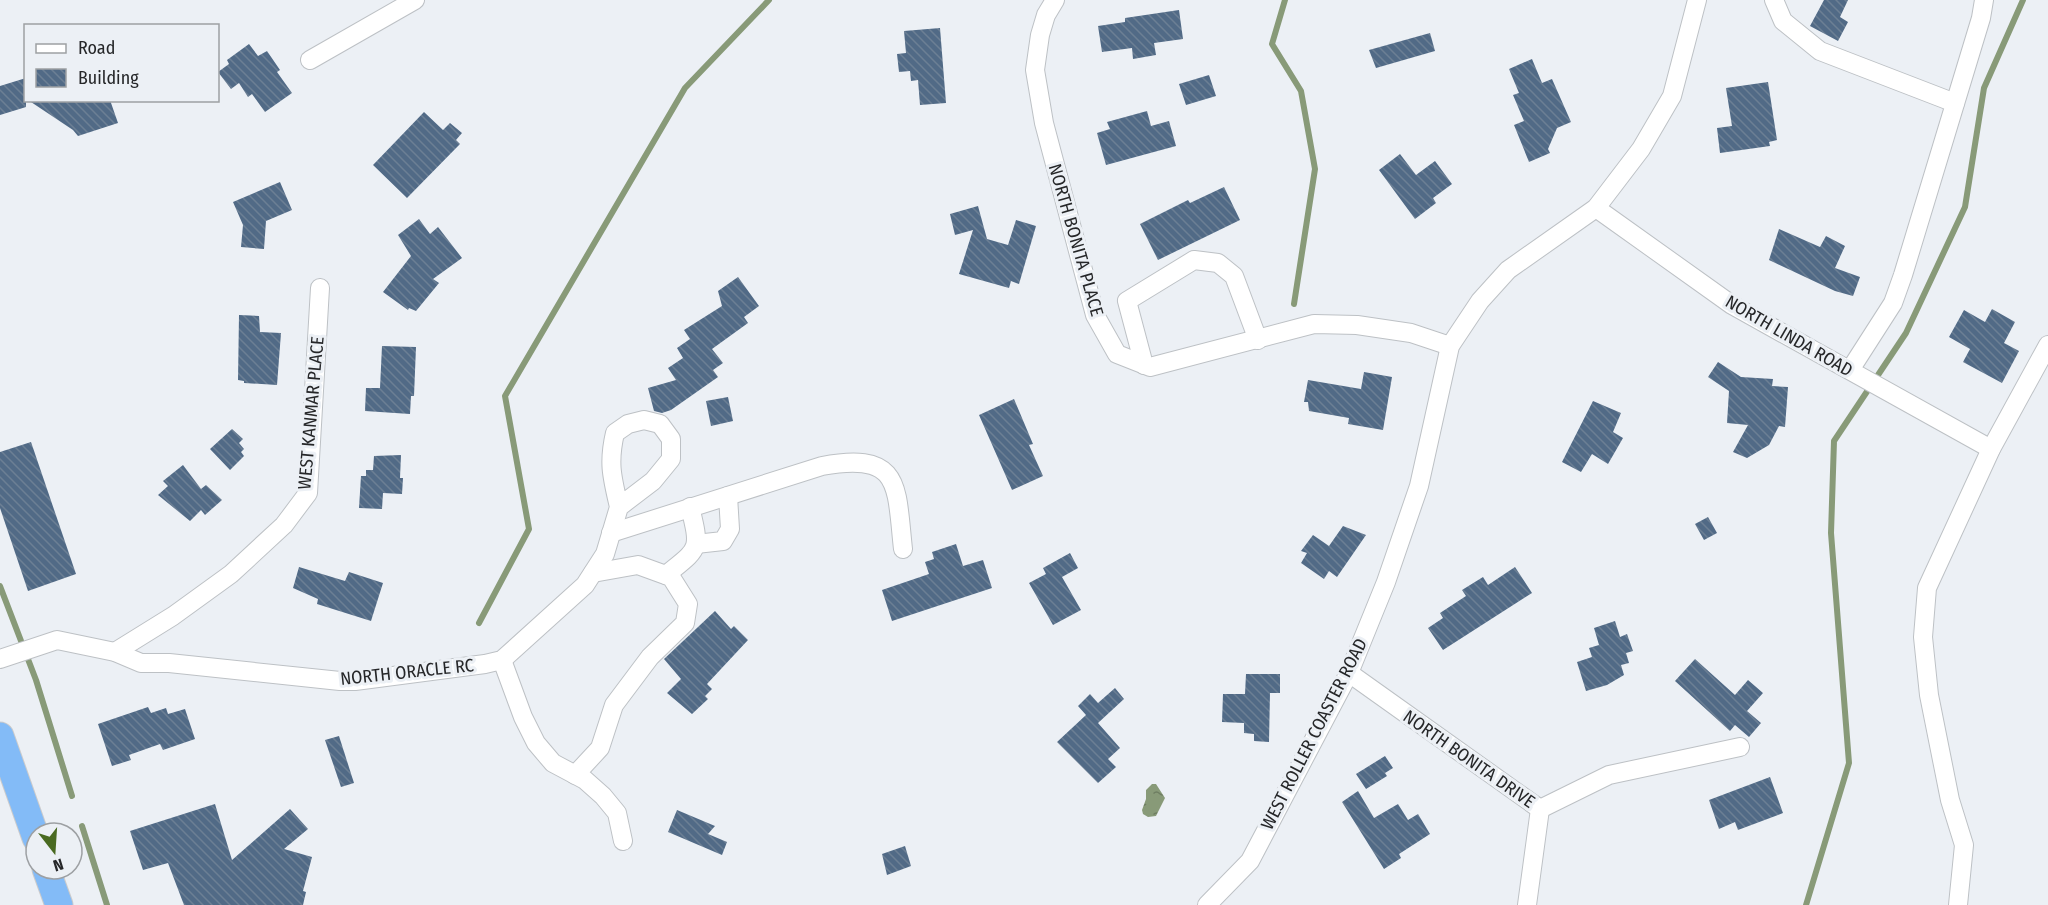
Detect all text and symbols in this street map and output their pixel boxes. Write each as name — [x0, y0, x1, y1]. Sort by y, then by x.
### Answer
legend — [24, 24, 219, 102]
text: Road — [78, 37, 115, 59]
text: Building — [78, 67, 139, 89]
street label: NORTH BONITA PLACE — [1044, 161, 1108, 319]
street label: NORTH LINDA ROAD — [1721, 291, 1857, 381]
street label: WEST KANMAR PLACE — [293, 336, 329, 490]
street label: WEST ROLLER COASTER ROAD — [1256, 635, 1372, 833]
street label: NORTH ORACLE RC — [339, 654, 475, 690]
street label: NORTH BONITA DRIVE — [1399, 705, 1539, 813]
north arrow — [24, 821, 84, 881]
text: N — [51, 854, 66, 875]

